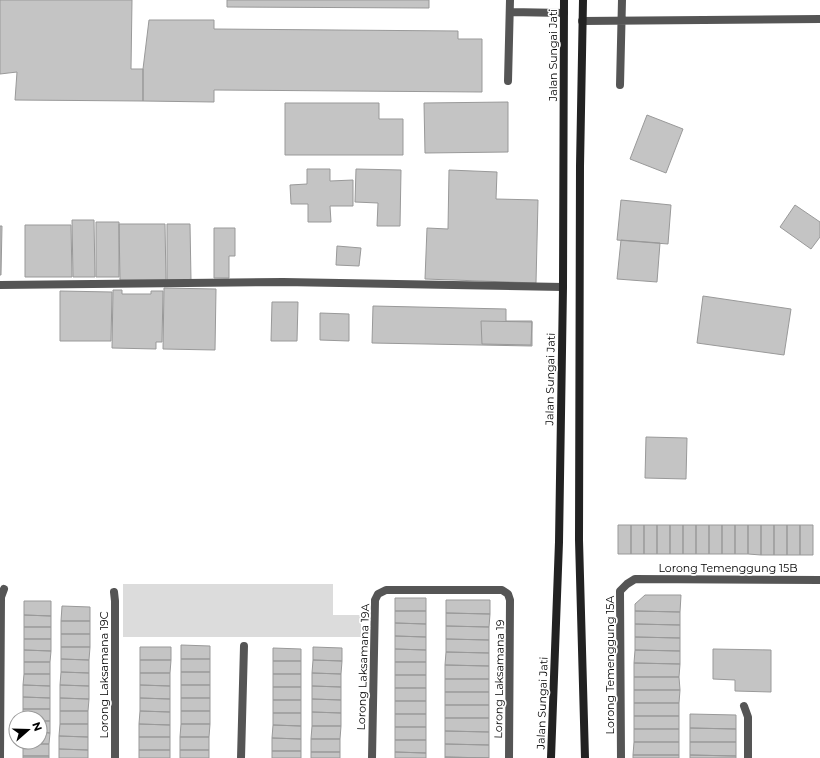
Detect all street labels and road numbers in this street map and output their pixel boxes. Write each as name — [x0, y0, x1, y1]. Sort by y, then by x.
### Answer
street label: Jalan Sungai Jati — [546, 9, 560, 102]
street label: Jalan Sungai Jati — [542, 333, 558, 426]
street label: Lorong Temenggung 15B — [658, 561, 798, 575]
street label: Lorong Temenggung 15A — [603, 595, 617, 734]
street label: Lorong Laksamana 19A — [354, 603, 372, 731]
street label: Lorong Laksamana 19C — [97, 611, 111, 738]
street label: Lorong Laksamana 19 — [491, 619, 507, 739]
street label: Jalan Sungai Jati — [533, 656, 551, 751]

